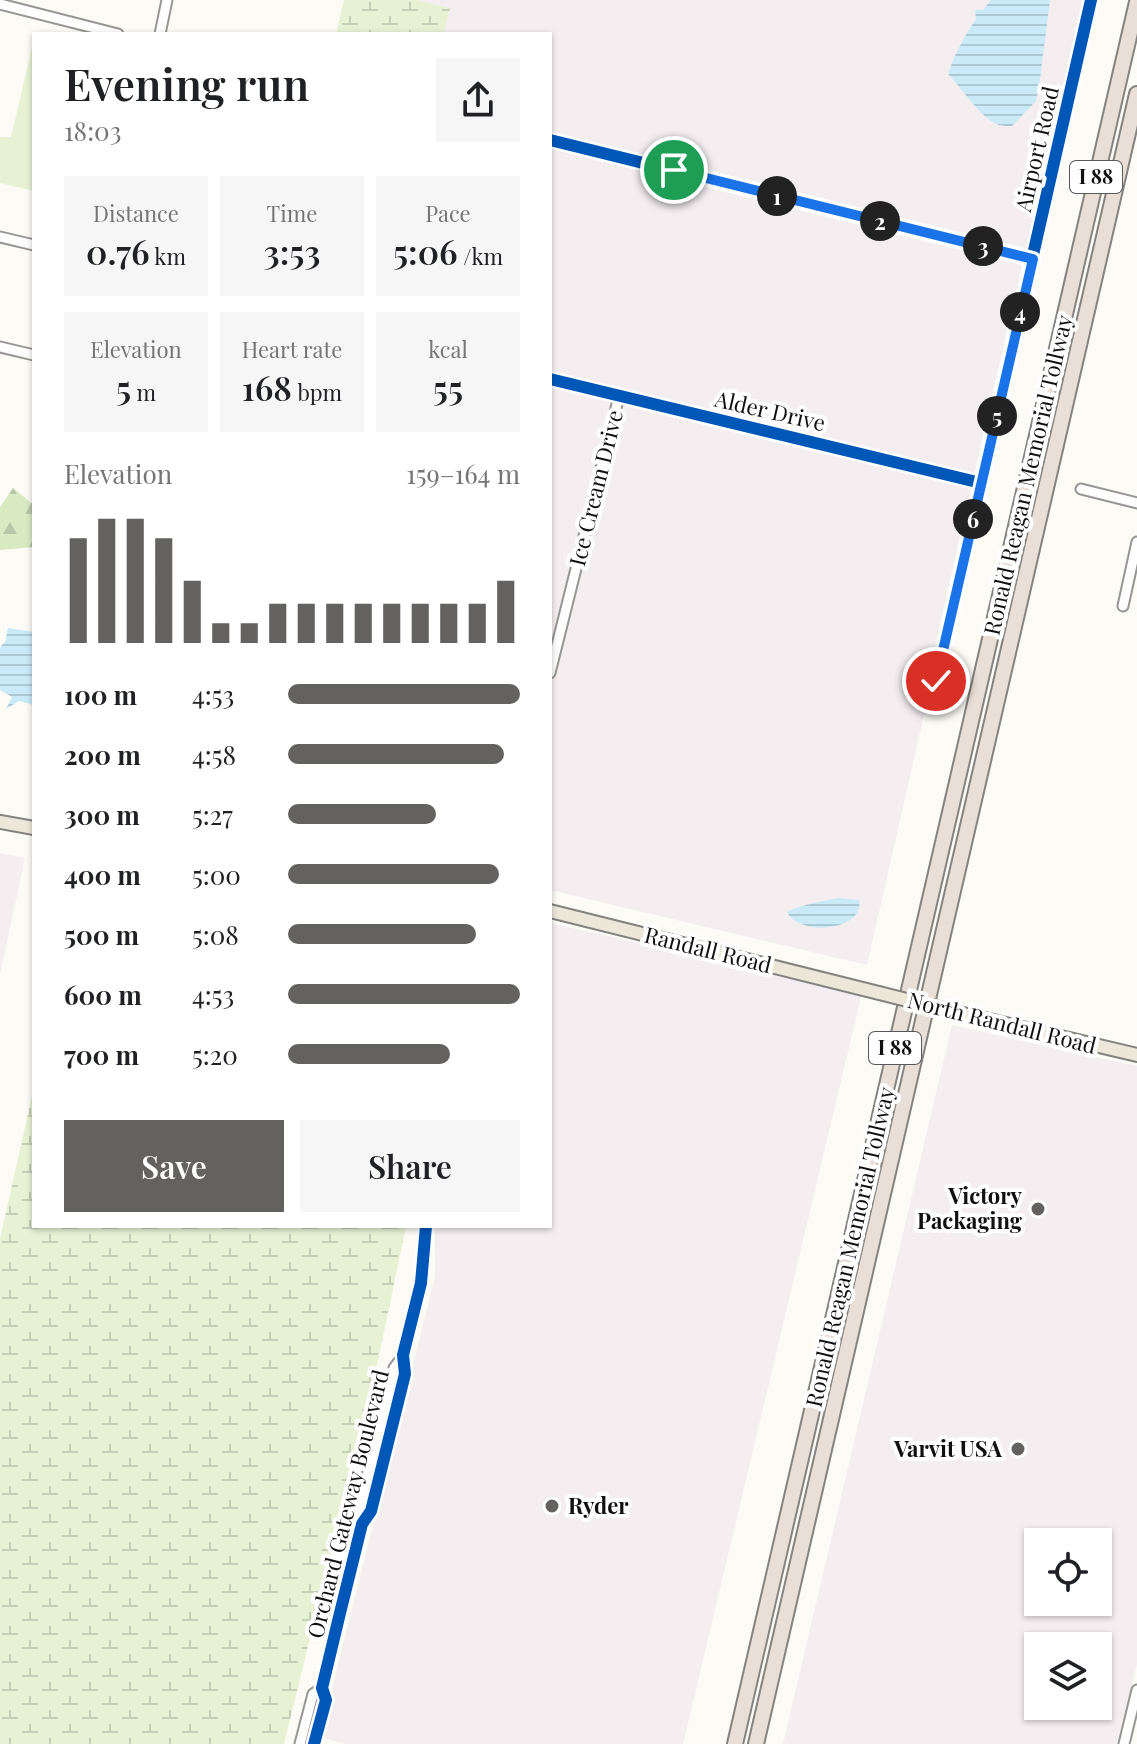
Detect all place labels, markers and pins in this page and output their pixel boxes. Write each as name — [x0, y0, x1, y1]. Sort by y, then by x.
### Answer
pin — [640, 136, 708, 204]
pin: 1 — [757, 176, 797, 216]
pin: 2 — [860, 201, 900, 241]
pin: 3 — [963, 226, 1003, 266]
pin: 4 — [1000, 292, 1040, 332]
pin: 5 — [977, 396, 1017, 436]
pin: 6 — [953, 499, 993, 539]
pin — [902, 647, 970, 715]
place label: Victory Packaging — [917, 1180, 1023, 1235]
marker: Victory Packaging — [1029, 1200, 1047, 1218]
place label: Varvit USA — [893, 1433, 1002, 1463]
marker: Varvit USA — [1009, 1440, 1027, 1458]
place label: Ryder — [568, 1490, 629, 1520]
marker: Ryder — [543, 1497, 561, 1515]

